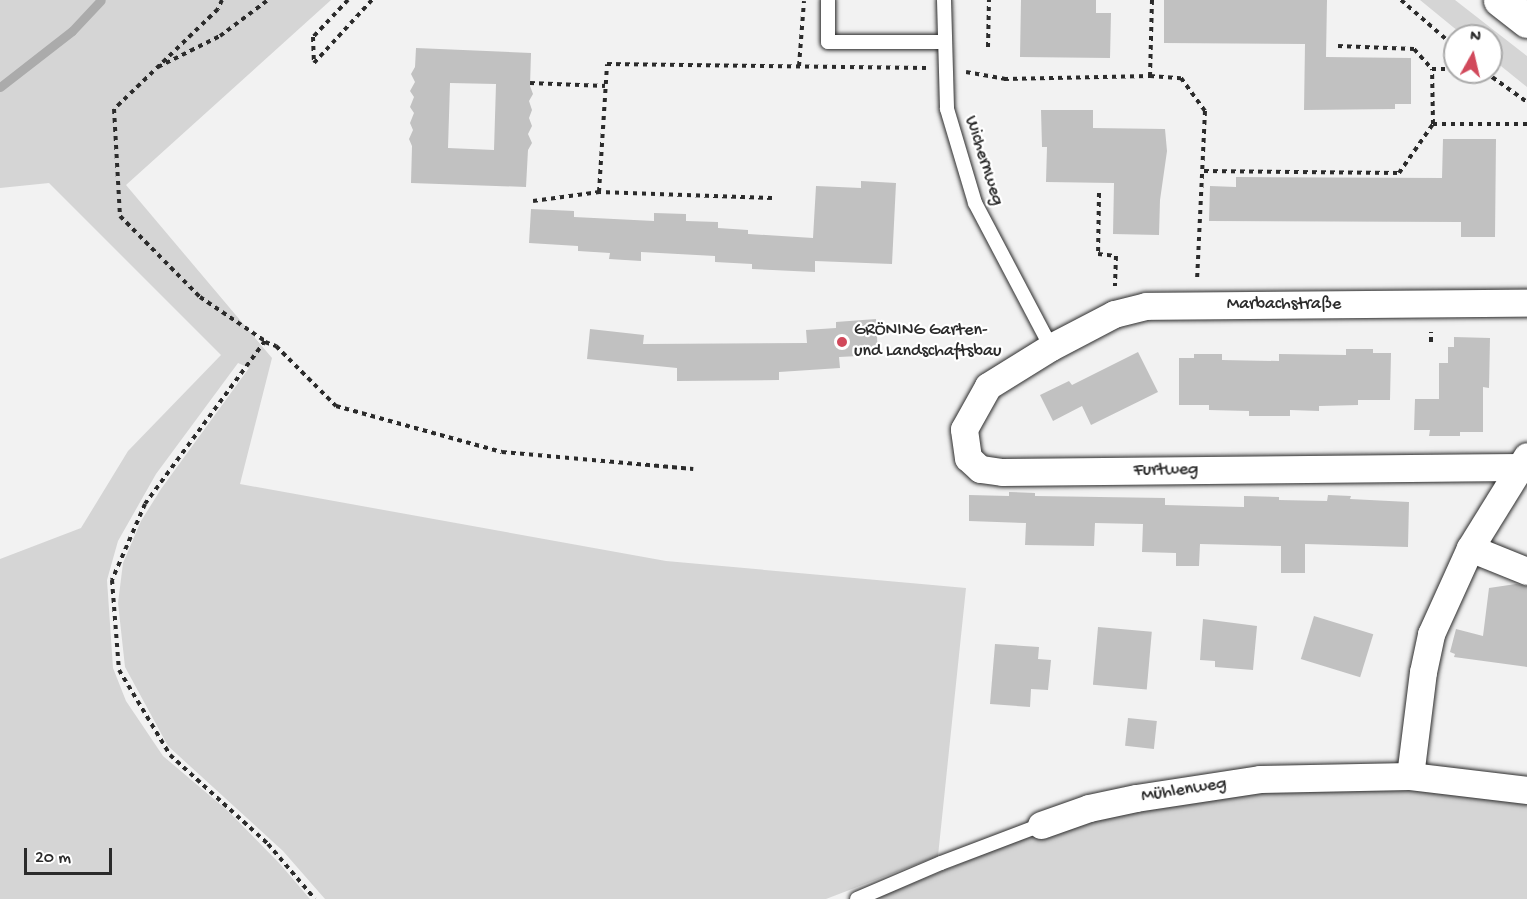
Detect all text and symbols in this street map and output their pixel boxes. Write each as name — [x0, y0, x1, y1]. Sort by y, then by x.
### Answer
north arrow — [1443, 24, 1503, 84]
text: N — [1469, 28, 1482, 48]
street label: Wichernweg — [958, 114, 1008, 208]
street label: Marbachstraße — [1227, 294, 1341, 316]
place label: GRÖNING Garten- und Landschaftsbau — [854, 321, 1001, 364]
marker: GRÖNING Garten- und Landschaftsbau — [835, 335, 849, 349]
street label: Furtweg — [1133, 460, 1199, 482]
street label: Mühlenweg — [1140, 774, 1228, 808]
scale bar — [27, 836, 116, 874]
text: 20 m — [35, 848, 71, 869]

